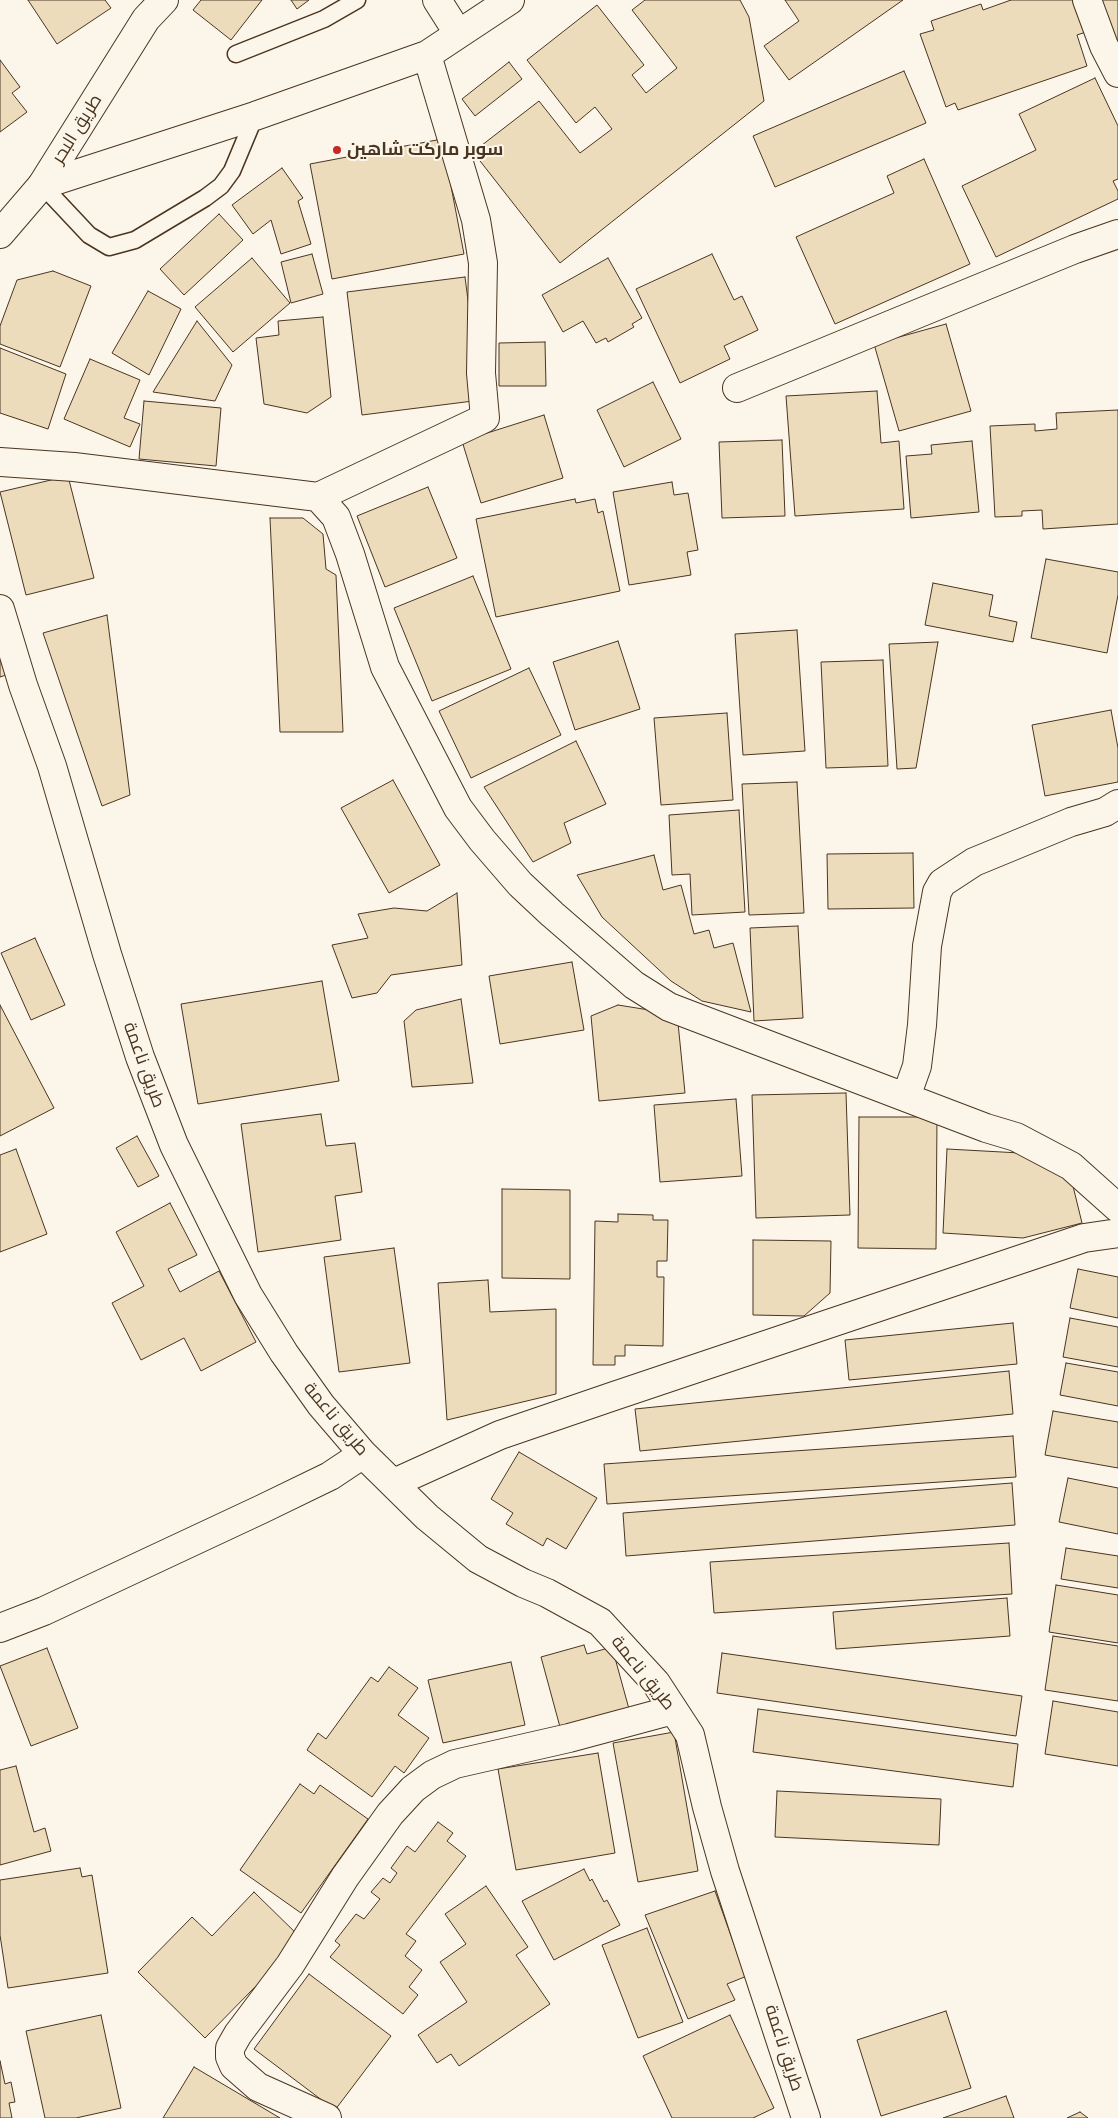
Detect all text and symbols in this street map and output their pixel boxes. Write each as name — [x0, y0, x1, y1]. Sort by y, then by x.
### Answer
street label: طريق البحر — [47, 90, 107, 168]
place label: سوبر ماركت شاهين — [347, 139, 503, 161]
marker: سوبر ماركت شاهين — [331, 144, 343, 156]
street label: طريق ناعمة — [119, 1019, 169, 1111]
street label: طريق ناعمة — [299, 1378, 373, 1460]
street label: طريق ناعمة — [606, 1631, 680, 1715]
street label: طريق ناعمة — [760, 2002, 808, 2094]

